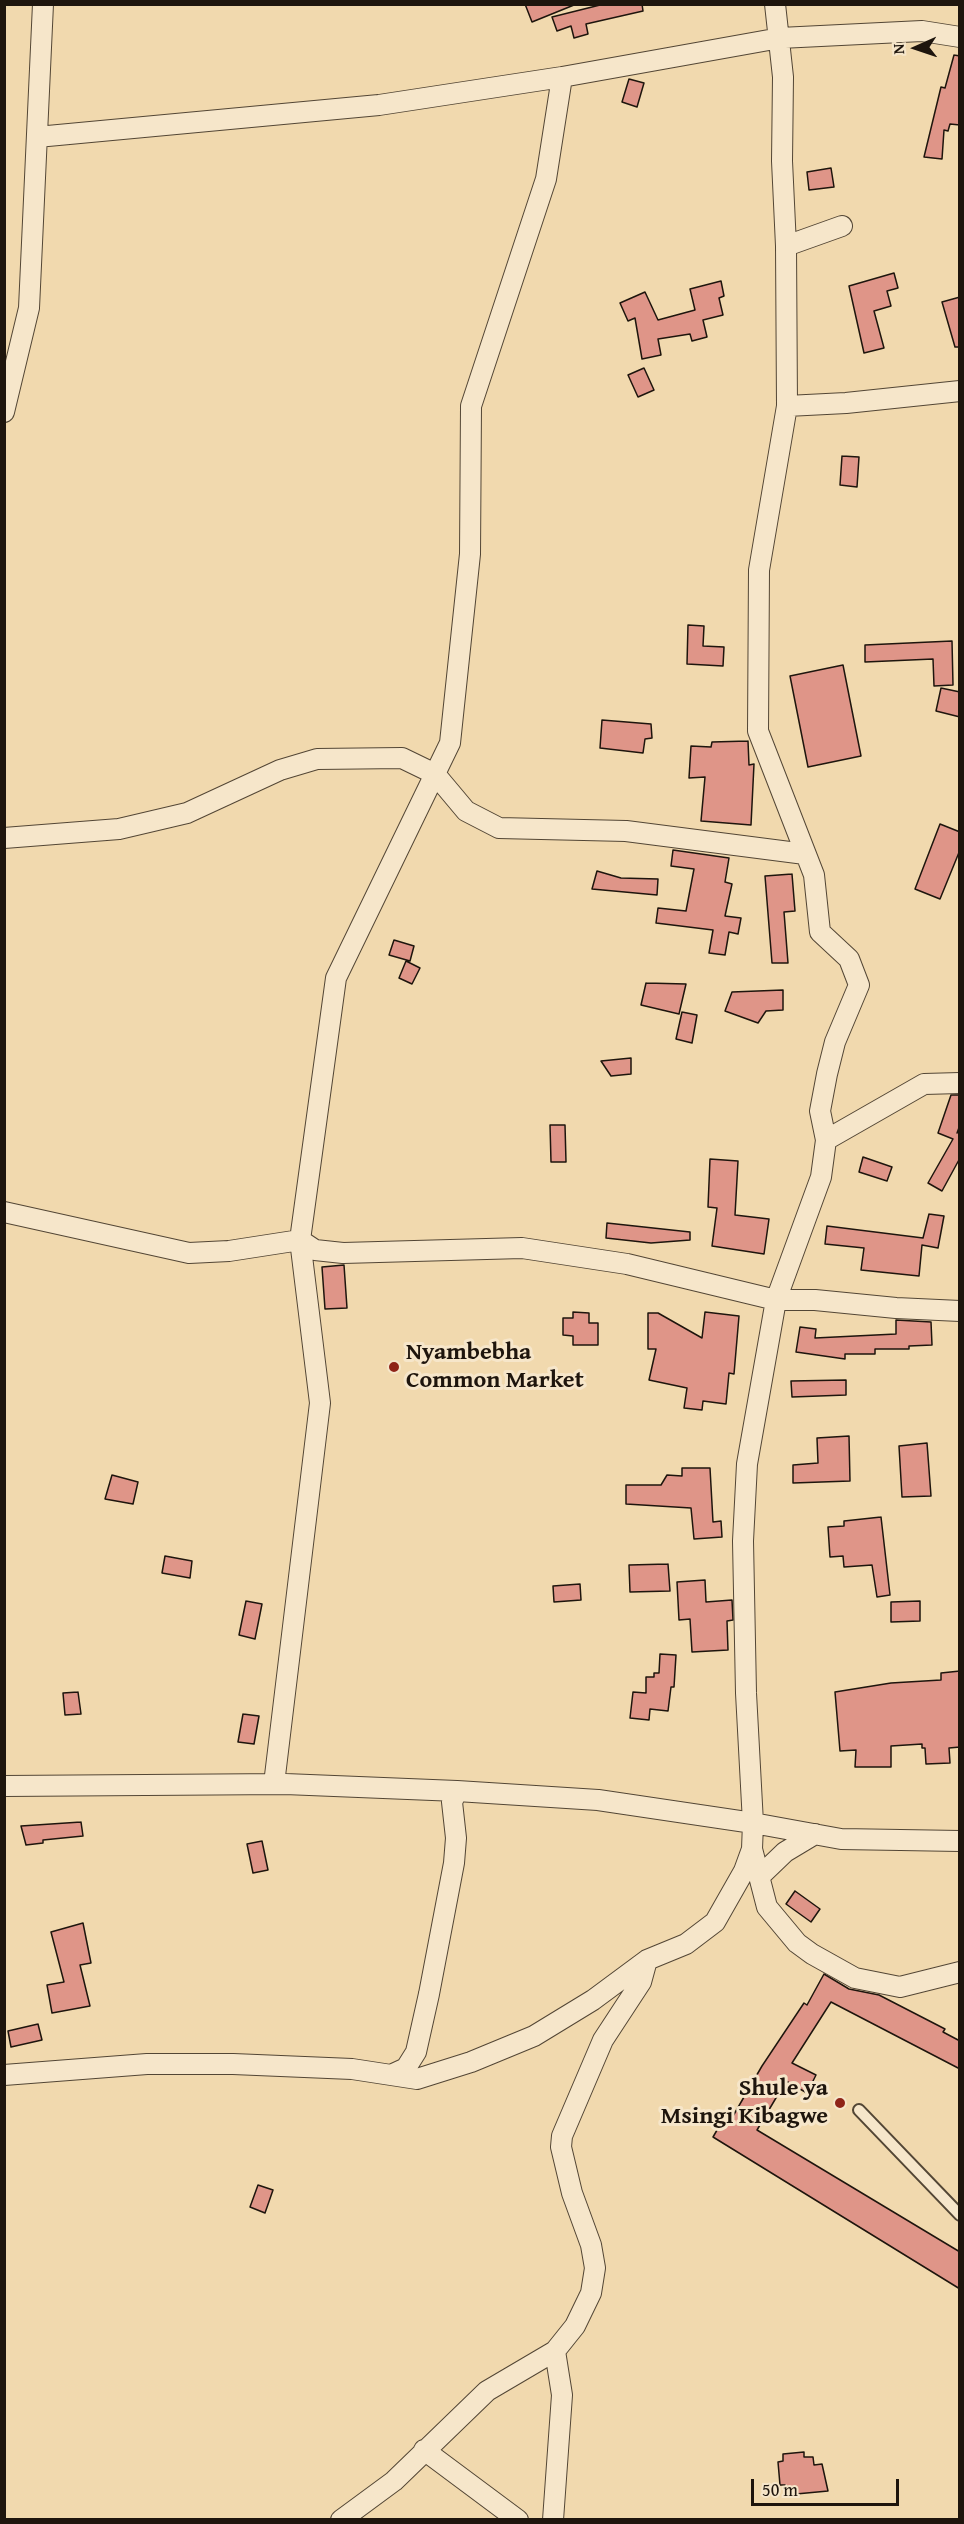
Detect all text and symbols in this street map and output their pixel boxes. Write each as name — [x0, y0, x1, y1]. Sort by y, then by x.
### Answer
north arrow — [886, 18, 946, 78]
text: N — [886, 43, 910, 55]
place label: Nyambebha Common Market — [406, 1339, 584, 1395]
marker: Nyambebha Common Market — [387, 1360, 401, 1374]
place label: Shule ya Msingi Kibagwe — [661, 2075, 828, 2131]
marker: Shule ya Msingi Kibagwe — [833, 2096, 847, 2110]
scale bar — [754, 2467, 902, 2505]
text: 50 m — [762, 2476, 798, 2503]

